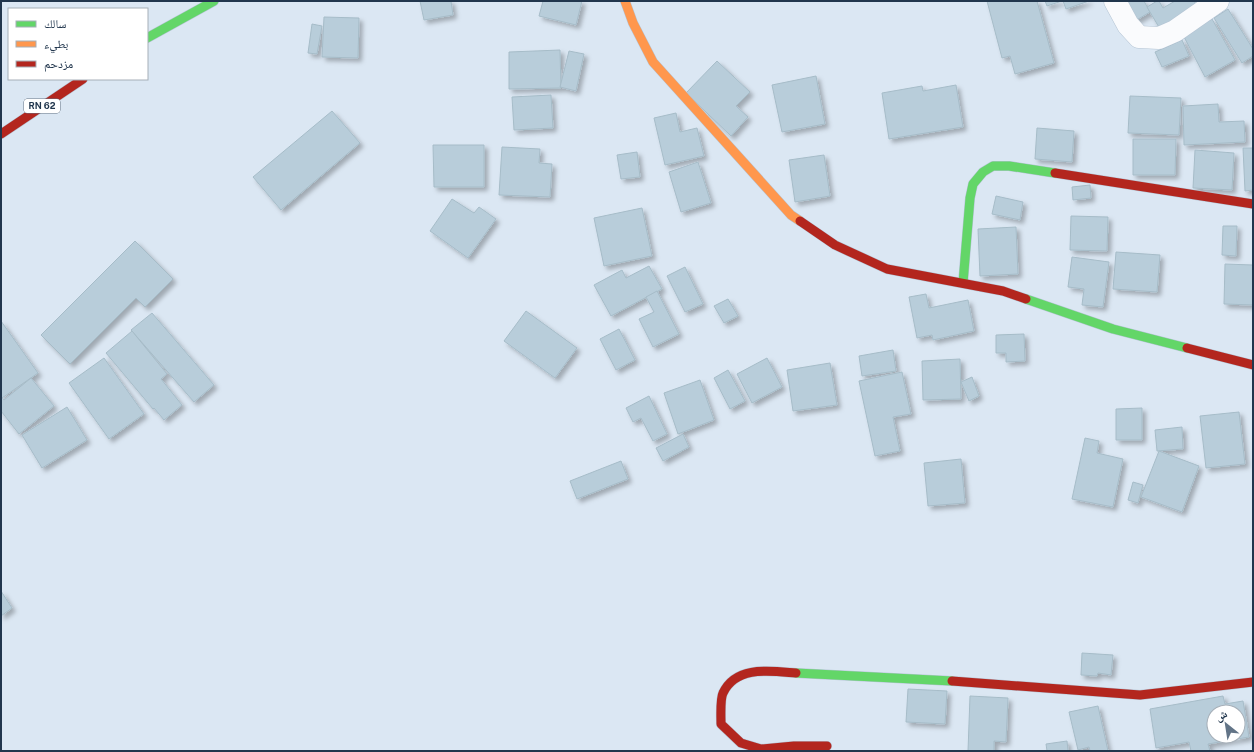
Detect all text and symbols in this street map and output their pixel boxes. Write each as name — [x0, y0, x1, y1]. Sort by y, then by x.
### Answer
legend — [8, 8, 148, 80]
text: سالك — [44, 17, 66, 31]
text: بطيء — [44, 37, 68, 54]
text: مزدحم — [44, 57, 73, 72]
road number: RN 62 — [24, 99, 60, 113]
north arrow — [1206, 704, 1246, 744]
text: ش — [1213, 707, 1230, 725]

